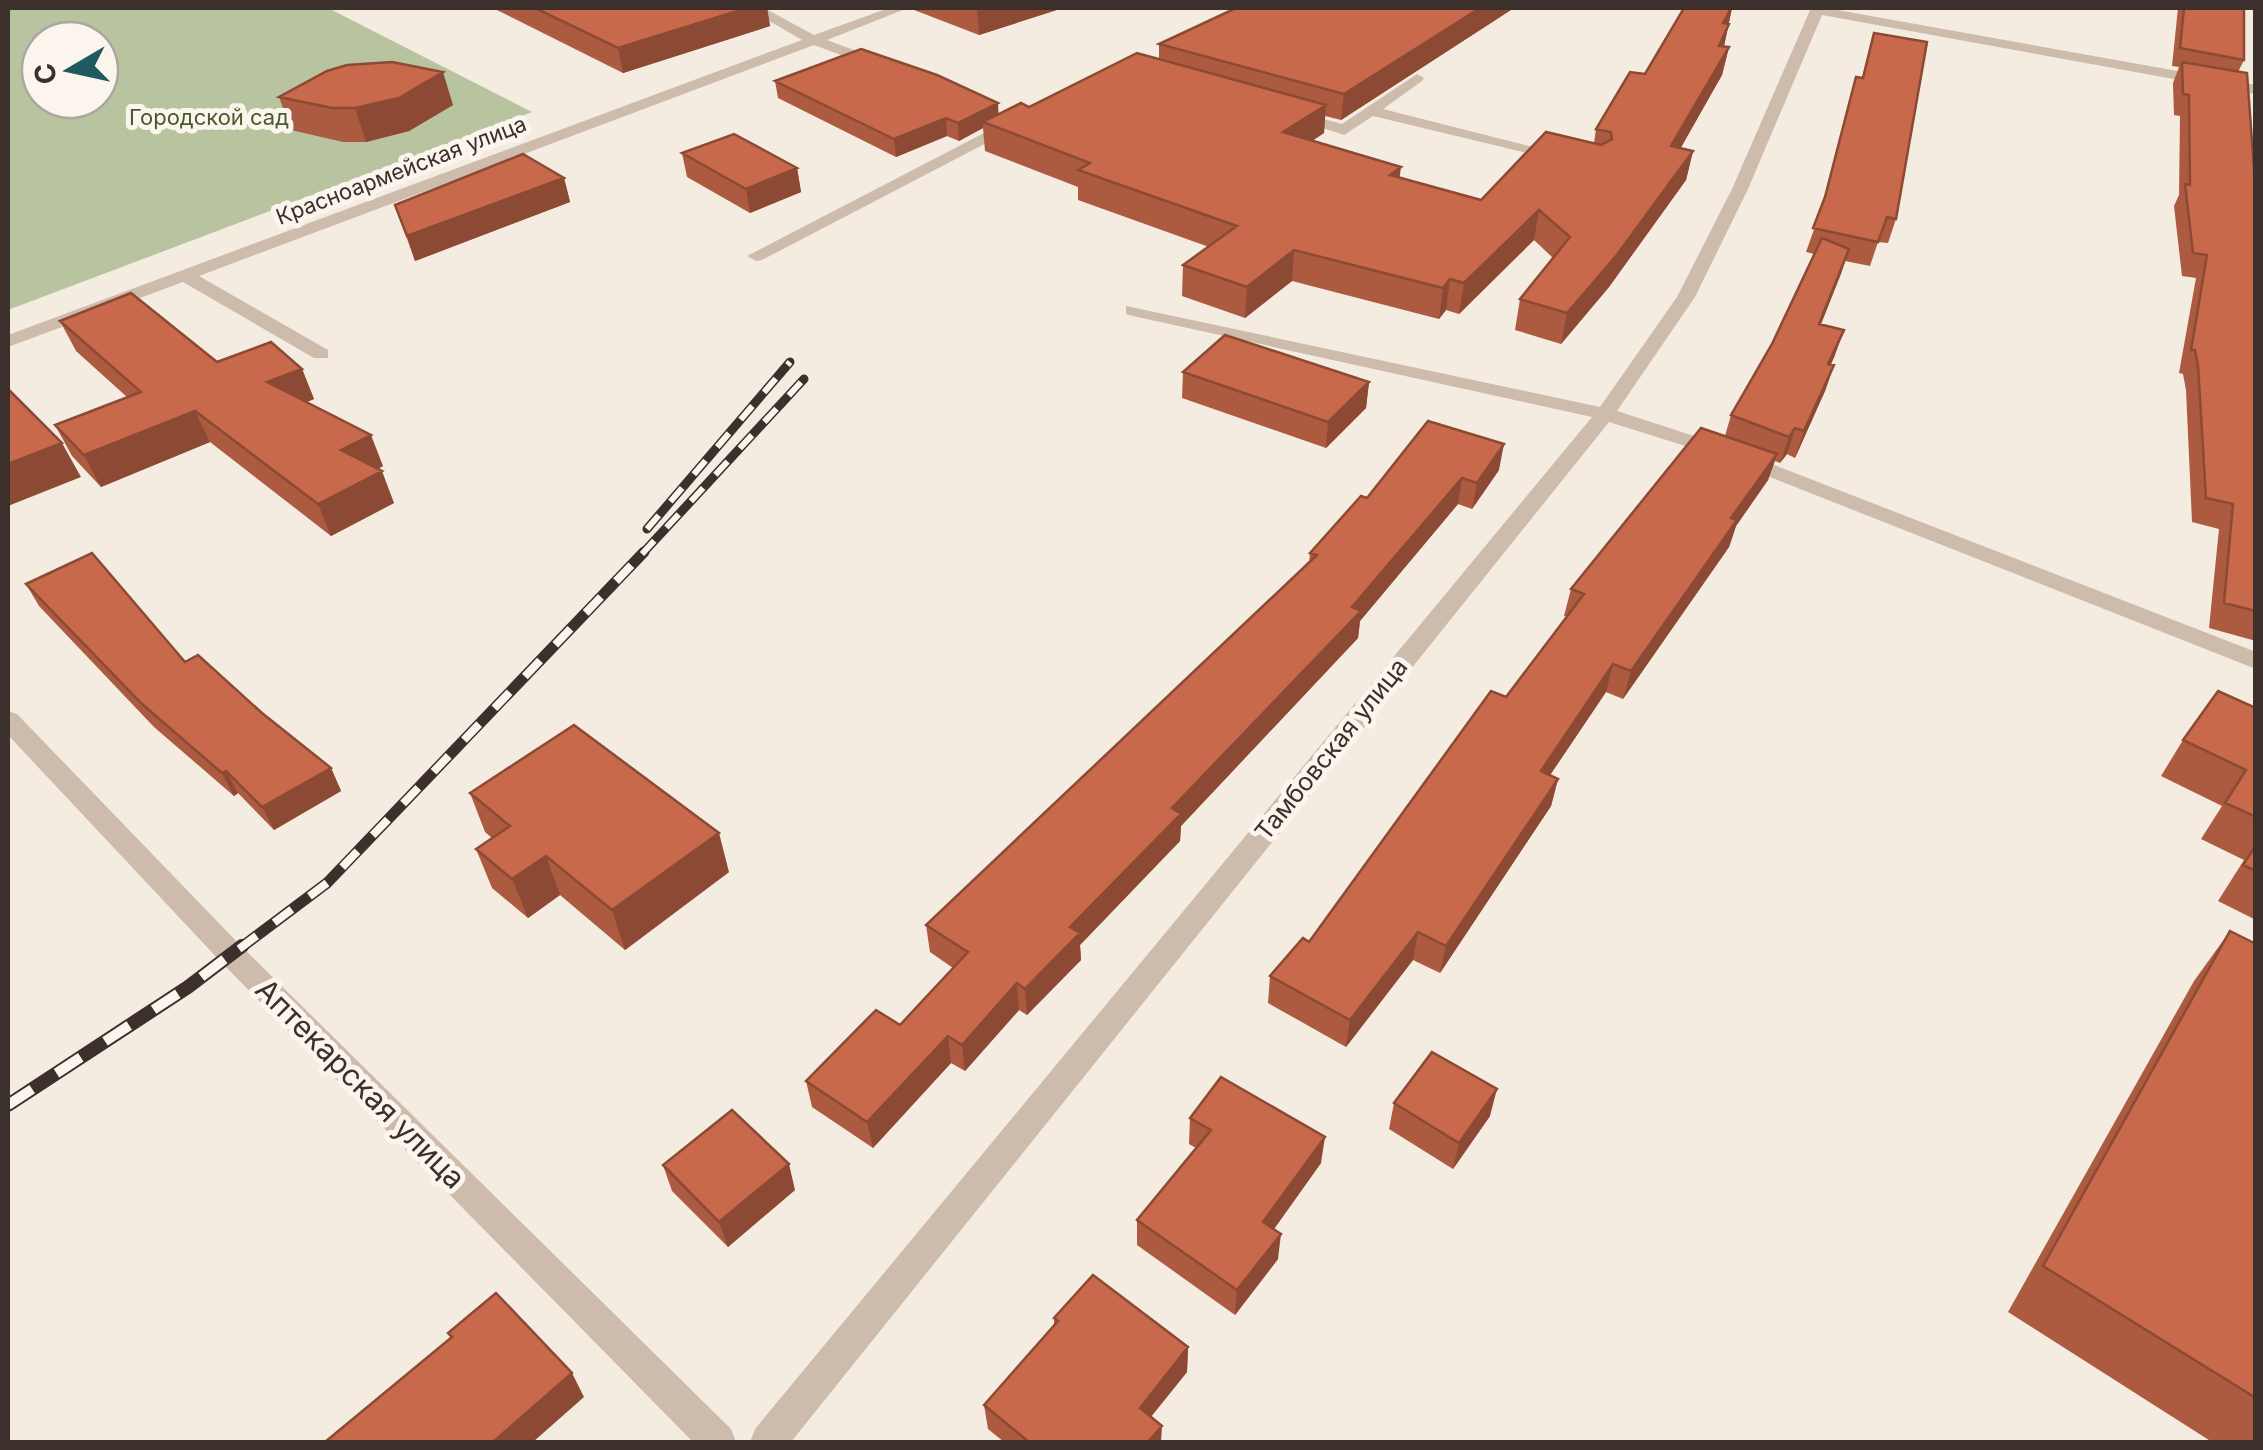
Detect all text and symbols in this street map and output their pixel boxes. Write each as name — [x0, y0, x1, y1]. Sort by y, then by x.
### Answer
north arrow — [20, 20, 120, 120]
text: С — [27, 61, 64, 87]
park label: Городской сад — [129, 104, 289, 130]
street label: Красноармейская улица — [272, 110, 530, 230]
street label: Тамбовская улица — [1248, 652, 1414, 846]
street label: Аптекарская улица — [249, 971, 473, 1195]

